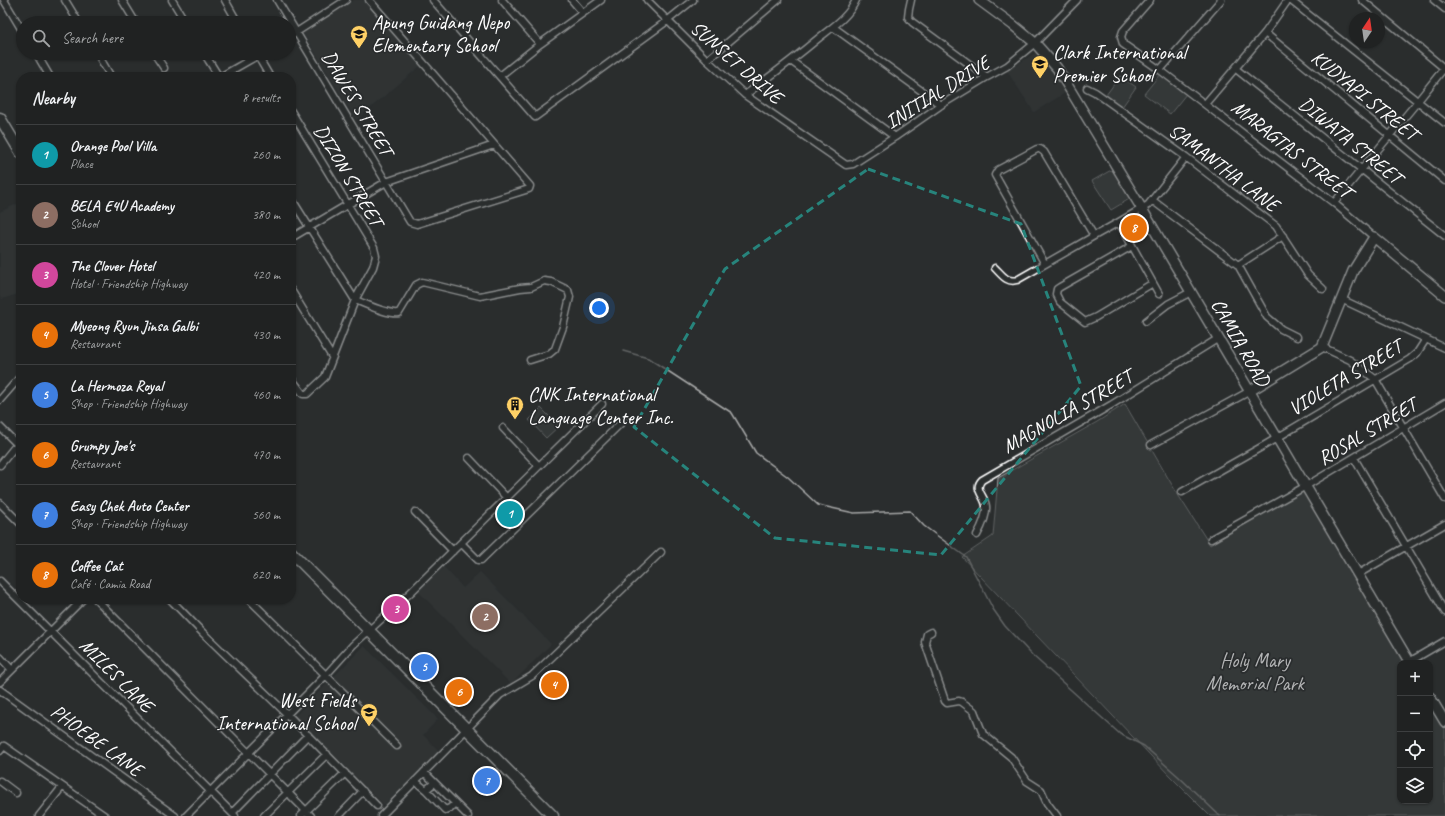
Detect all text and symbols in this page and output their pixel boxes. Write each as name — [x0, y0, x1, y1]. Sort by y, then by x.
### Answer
place label: Apung Guidang Nepo Elementary School — [372, 10, 510, 58]
north arrow — [1349, 12, 1385, 48]
search box — [16, 16, 296, 60]
street label: SUNSET DRIVE — [685, 16, 790, 111]
school or university icon: Apung Guidang Nepo Elementary School — [349, 24, 369, 49]
icon: search — [30, 27, 52, 49]
text: Search here — [62, 29, 123, 48]
place label: Clark International Premier School — [1053, 40, 1190, 88]
street label: KUDYAPI STREET — [1306, 45, 1427, 149]
street label: DAWES STREET — [316, 46, 401, 164]
street label: INITIAL DRIVE — [880, 49, 997, 134]
school or university icon: Clark International Premier School — [1030, 54, 1050, 79]
text: Nearby — [32, 88, 75, 109]
text: 8 results — [242, 90, 280, 106]
street label: DIWATA STREET — [1294, 91, 1410, 192]
street label: MARAGTAS STREET — [1226, 95, 1361, 207]
street label: SAMANTHA LANE — [1164, 118, 1286, 219]
street label: DIZON STREET — [308, 120, 391, 234]
text: Orange Pool Villa — [70, 137, 156, 156]
text: 1 — [42, 147, 48, 163]
text: 260 m — [252, 147, 280, 163]
text: Place — [70, 156, 93, 172]
text: BELA E4U Academy — [70, 197, 174, 216]
text: 2 — [42, 207, 48, 223]
text: 380 m — [252, 207, 280, 223]
pin: 8 — [1121, 213, 1147, 243]
text: School — [70, 216, 98, 232]
text: The Clover Hotel — [70, 257, 154, 276]
text: 3 — [42, 267, 48, 283]
text: 420 m — [252, 267, 280, 283]
text: Hotel · Friendship Highway — [70, 276, 187, 292]
street label: CAMIA ROAD — [1205, 294, 1276, 392]
your location — [589, 298, 609, 318]
text: Myeong Ryun Jinsa Galbi — [70, 317, 198, 336]
text: 4 — [42, 327, 48, 343]
text: 430 m — [252, 327, 280, 343]
street label: VIOLETA STREET — [1284, 332, 1410, 421]
text: Restaurant — [70, 336, 120, 352]
street label: MAGNOLIA STREET — [998, 362, 1141, 459]
text: La Hermoza Royal — [70, 377, 163, 396]
place label: CNK International Language Center Inc. — [528, 382, 673, 430]
text: 5 — [42, 387, 48, 403]
text: 460 m — [252, 387, 280, 403]
street label: ROSAL STREET — [1313, 390, 1425, 471]
building icon: CNK International Language Center Inc. — [505, 395, 525, 420]
text: Shop · Friendship Highway — [70, 396, 187, 412]
text: Grumpy Joe's — [70, 437, 134, 456]
text: 6 — [42, 447, 48, 463]
text: 470 m — [252, 447, 280, 463]
text: Restaurant — [70, 456, 120, 472]
text: Easy Chek Auto Center — [70, 497, 189, 516]
pin: 1 — [497, 499, 523, 529]
text: 7 — [42, 507, 48, 523]
text: 560 m — [252, 507, 280, 523]
text: Shop · Friendship Highway — [70, 516, 187, 532]
text: Coffee Cat — [70, 557, 123, 576]
text: 8 — [42, 567, 48, 583]
text: 620 m — [252, 567, 280, 583]
text: Café · Camia Road — [70, 576, 150, 592]
pin: 3 — [383, 594, 409, 624]
pin: 2 — [472, 602, 498, 632]
street label: MILES LANE — [74, 633, 161, 719]
park label: Holy Mary Memorial Park — [1206, 648, 1306, 696]
pin: 5 — [411, 652, 437, 682]
map controls — [1397, 660, 1433, 804]
button: + — [1397, 660, 1433, 696]
pin: 4 — [541, 670, 567, 700]
pin: 6 — [446, 677, 472, 707]
place label: West Fields International School — [216, 688, 360, 736]
button: − — [1397, 696, 1433, 732]
street label: PHOEBE LANE — [46, 699, 150, 784]
school or university icon: West Fields International School — [359, 702, 379, 727]
button: locate — [1397, 732, 1433, 768]
pin: 7 — [474, 766, 500, 796]
button: layers — [1397, 768, 1433, 804]

